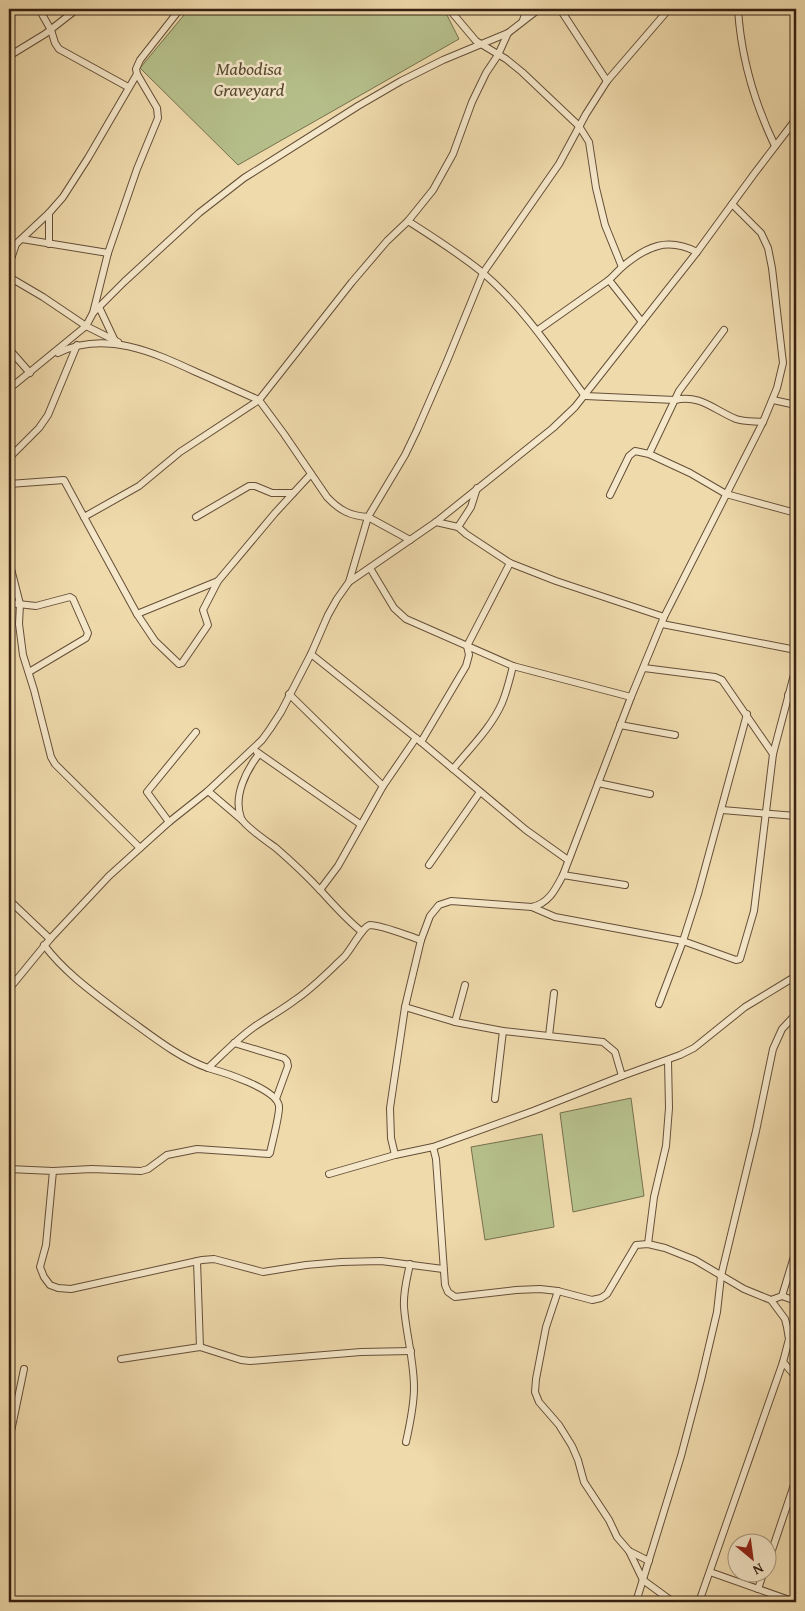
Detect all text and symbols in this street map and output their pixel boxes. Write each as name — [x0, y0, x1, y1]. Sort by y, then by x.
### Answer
park label: Mabodisa Graveyard — [214, 55, 285, 103]
north arrow — [728, 1534, 778, 1584]
text: N — [749, 1558, 767, 1581]

